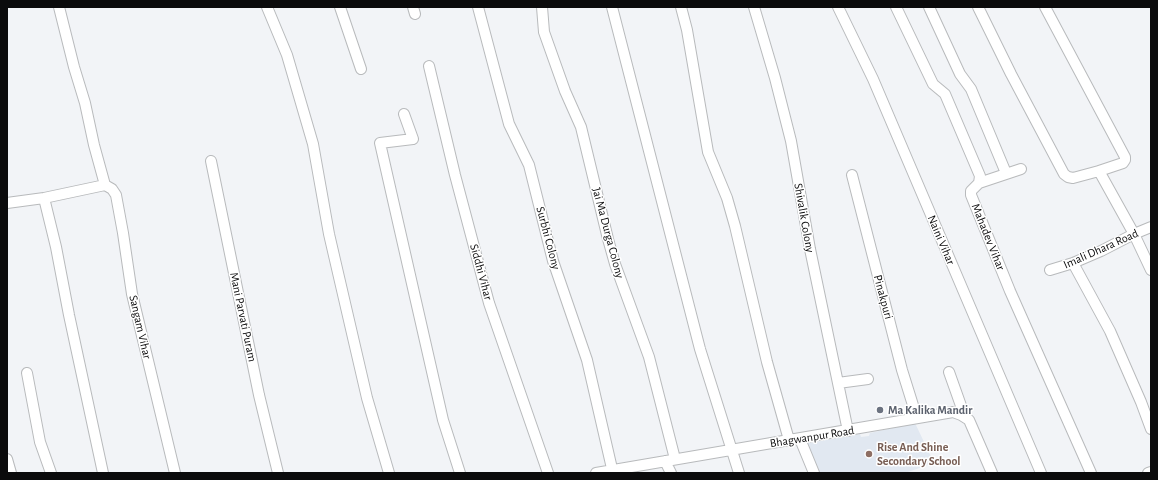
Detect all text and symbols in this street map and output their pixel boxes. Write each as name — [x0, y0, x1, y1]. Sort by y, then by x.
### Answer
street label: Shivalik Colony — [791, 182, 817, 254]
street label: Jai Ma Durga Colony — [589, 186, 627, 280]
street label: Mahadev Vihar — [968, 202, 1008, 272]
street label: Surbhi Colony — [533, 205, 563, 271]
street label: Naini Vihar — [924, 213, 958, 267]
street label: Imali Dhara Road — [1061, 226, 1141, 272]
street label: Siddhi Vihar — [467, 242, 495, 302]
street label: Mani Parvati Puram — [226, 271, 260, 363]
street label: Pinakpuri — [870, 273, 896, 321]
street label: Sangam Vihar — [126, 294, 154, 360]
place label: Ma Kalika Mandir — [888, 403, 972, 417]
marker: Ma Kalika Mandir — [875, 405, 885, 415]
street label: Bhagwanpur Road — [769, 423, 855, 451]
place label: Rise And Shine Secondary School — [877, 440, 960, 468]
marker: Rise And Shine Secondary School — [864, 449, 874, 459]

